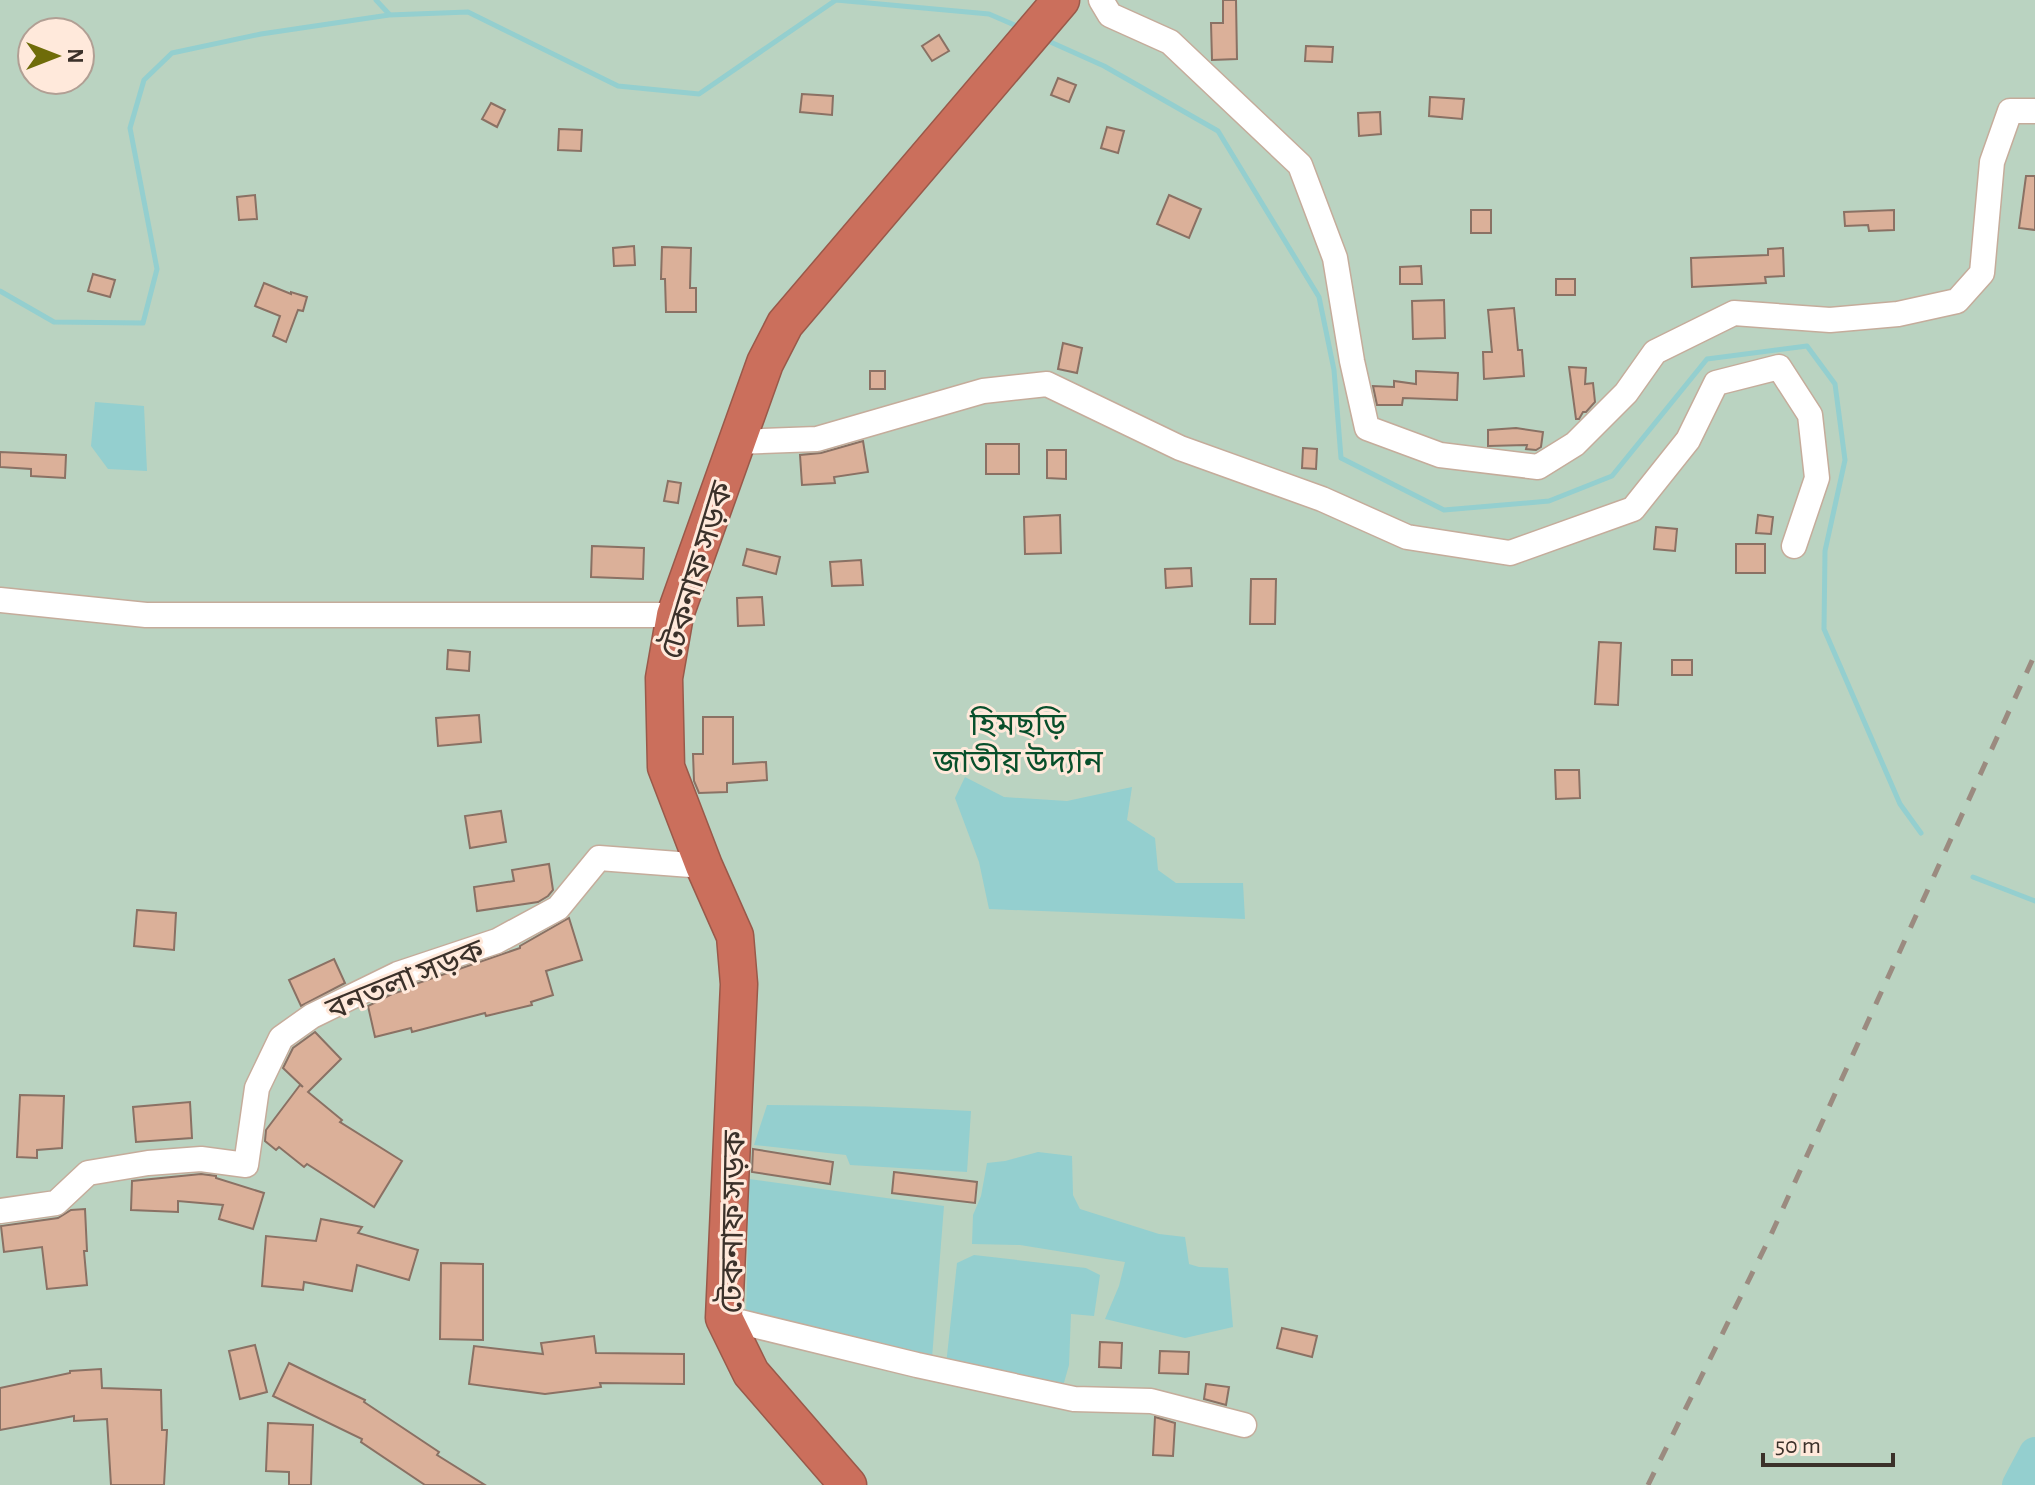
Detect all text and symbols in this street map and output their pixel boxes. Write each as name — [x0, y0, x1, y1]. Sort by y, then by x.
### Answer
north arrow — [16, 16, 96, 96]
text: N — [64, 48, 86, 64]
street label: টেকনাফ সড়ক — [652, 476, 739, 663]
park label: হিমছড়ি জাতীয় উদ্যান — [932, 706, 1103, 778]
street label: বনতলা সড়ক — [321, 933, 490, 1026]
street label: টেকনাফ সড়ক — [712, 1129, 751, 1314]
scale bar — [1763, 1417, 1893, 1467]
text: 50 m — [1775, 1434, 1821, 1458]

